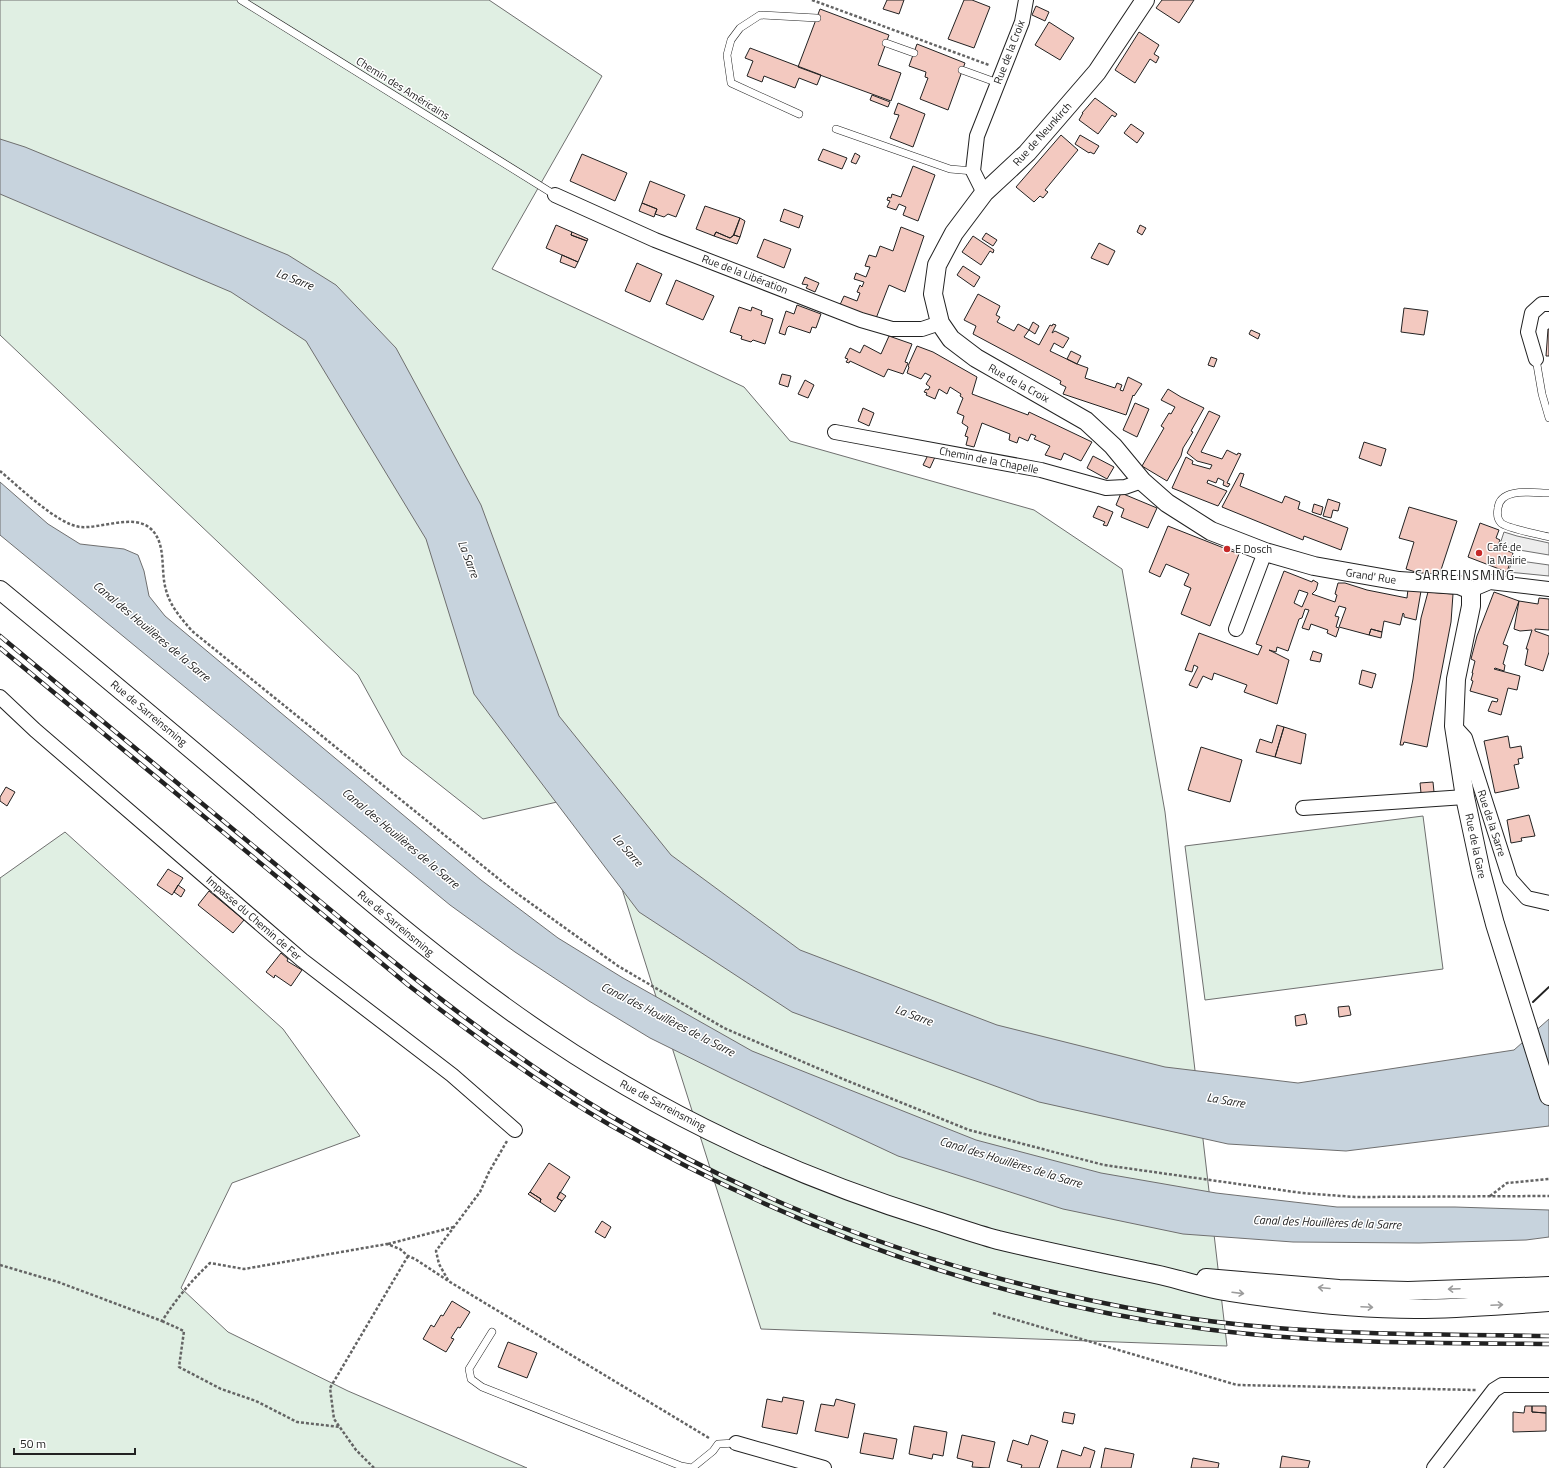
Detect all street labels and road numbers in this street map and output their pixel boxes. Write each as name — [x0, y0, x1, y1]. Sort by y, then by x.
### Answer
street label: Rue de la Croix — [989, 18, 1029, 86]
street label: Chemin des Américains — [353, 53, 453, 123]
street label: Rue de Neunkirch — [1009, 98, 1075, 169]
street label: Rue de la Libération — [700, 250, 790, 298]
street label: Rue de la Croix — [986, 360, 1052, 406]
street label: Chemin de la Chapelle — [938, 443, 1041, 478]
street label: Grand' Rue — [1345, 564, 1398, 588]
street label: Rue de Sarreinsming — [107, 676, 191, 750]
street label: Rue de la Sarre — [1474, 788, 1510, 859]
street label: Rue de la Gare — [1461, 812, 1491, 881]
street label: Impasse du Chemin de Fer — [203, 872, 305, 964]
street label: Rue de Sarreinsming — [354, 886, 438, 960]
street label: Rue de Sarreinsming — [617, 1076, 709, 1135]

